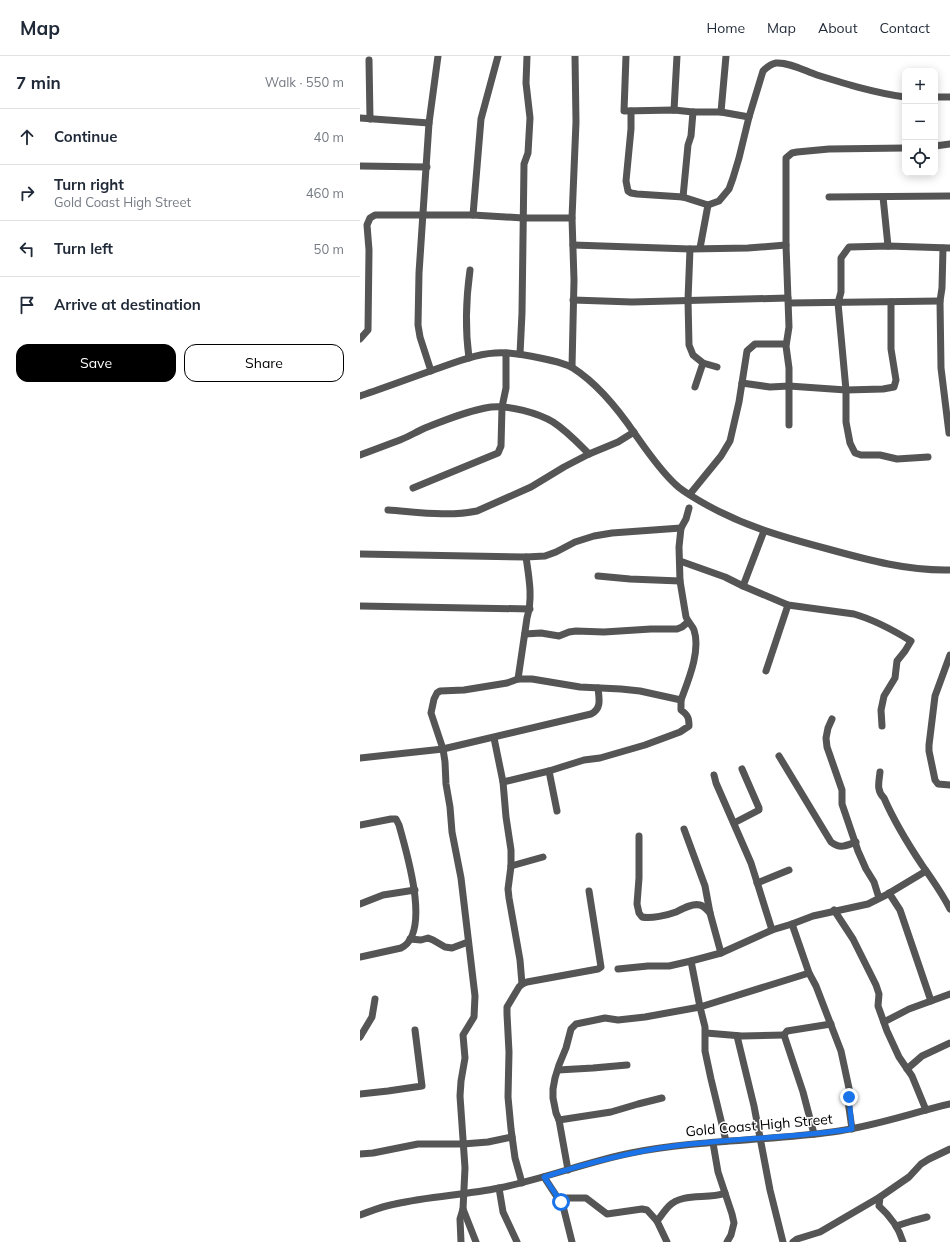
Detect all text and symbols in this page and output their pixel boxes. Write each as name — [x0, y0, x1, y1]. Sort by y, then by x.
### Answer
text: Map — [20, 16, 60, 40]
text: Home — [706, 19, 745, 37]
text: Map — [767, 19, 796, 37]
text: About — [818, 19, 858, 37]
text: Contact — [880, 19, 930, 37]
map controls — [902, 68, 938, 176]
button: + — [902, 68, 938, 104]
text: 7 min — [16, 72, 61, 93]
text: Walk · 550 m — [265, 74, 344, 90]
button: − — [902, 104, 938, 140]
icon: ahead — [16, 126, 38, 148]
text: Continue — [54, 127, 117, 146]
text: 40 m — [314, 129, 344, 145]
button: locate — [902, 140, 938, 176]
text: Turn right — [54, 175, 124, 194]
icon: right — [16, 182, 38, 204]
text: 460 m — [306, 185, 344, 201]
text: Gold Coast High Street — [54, 194, 191, 210]
icon: left — [16, 238, 38, 260]
text: Turn left — [54, 239, 113, 258]
text: 50 m — [314, 241, 344, 257]
icon: arrive — [16, 294, 38, 316]
text: Arrive at destination — [54, 295, 201, 314]
button: Save — [16, 344, 176, 382]
button: Share — [184, 344, 344, 382]
route end — [840, 1088, 858, 1106]
street label: Gold Coast High Street — [685, 1110, 833, 1140]
route start — [552, 1193, 570, 1211]

